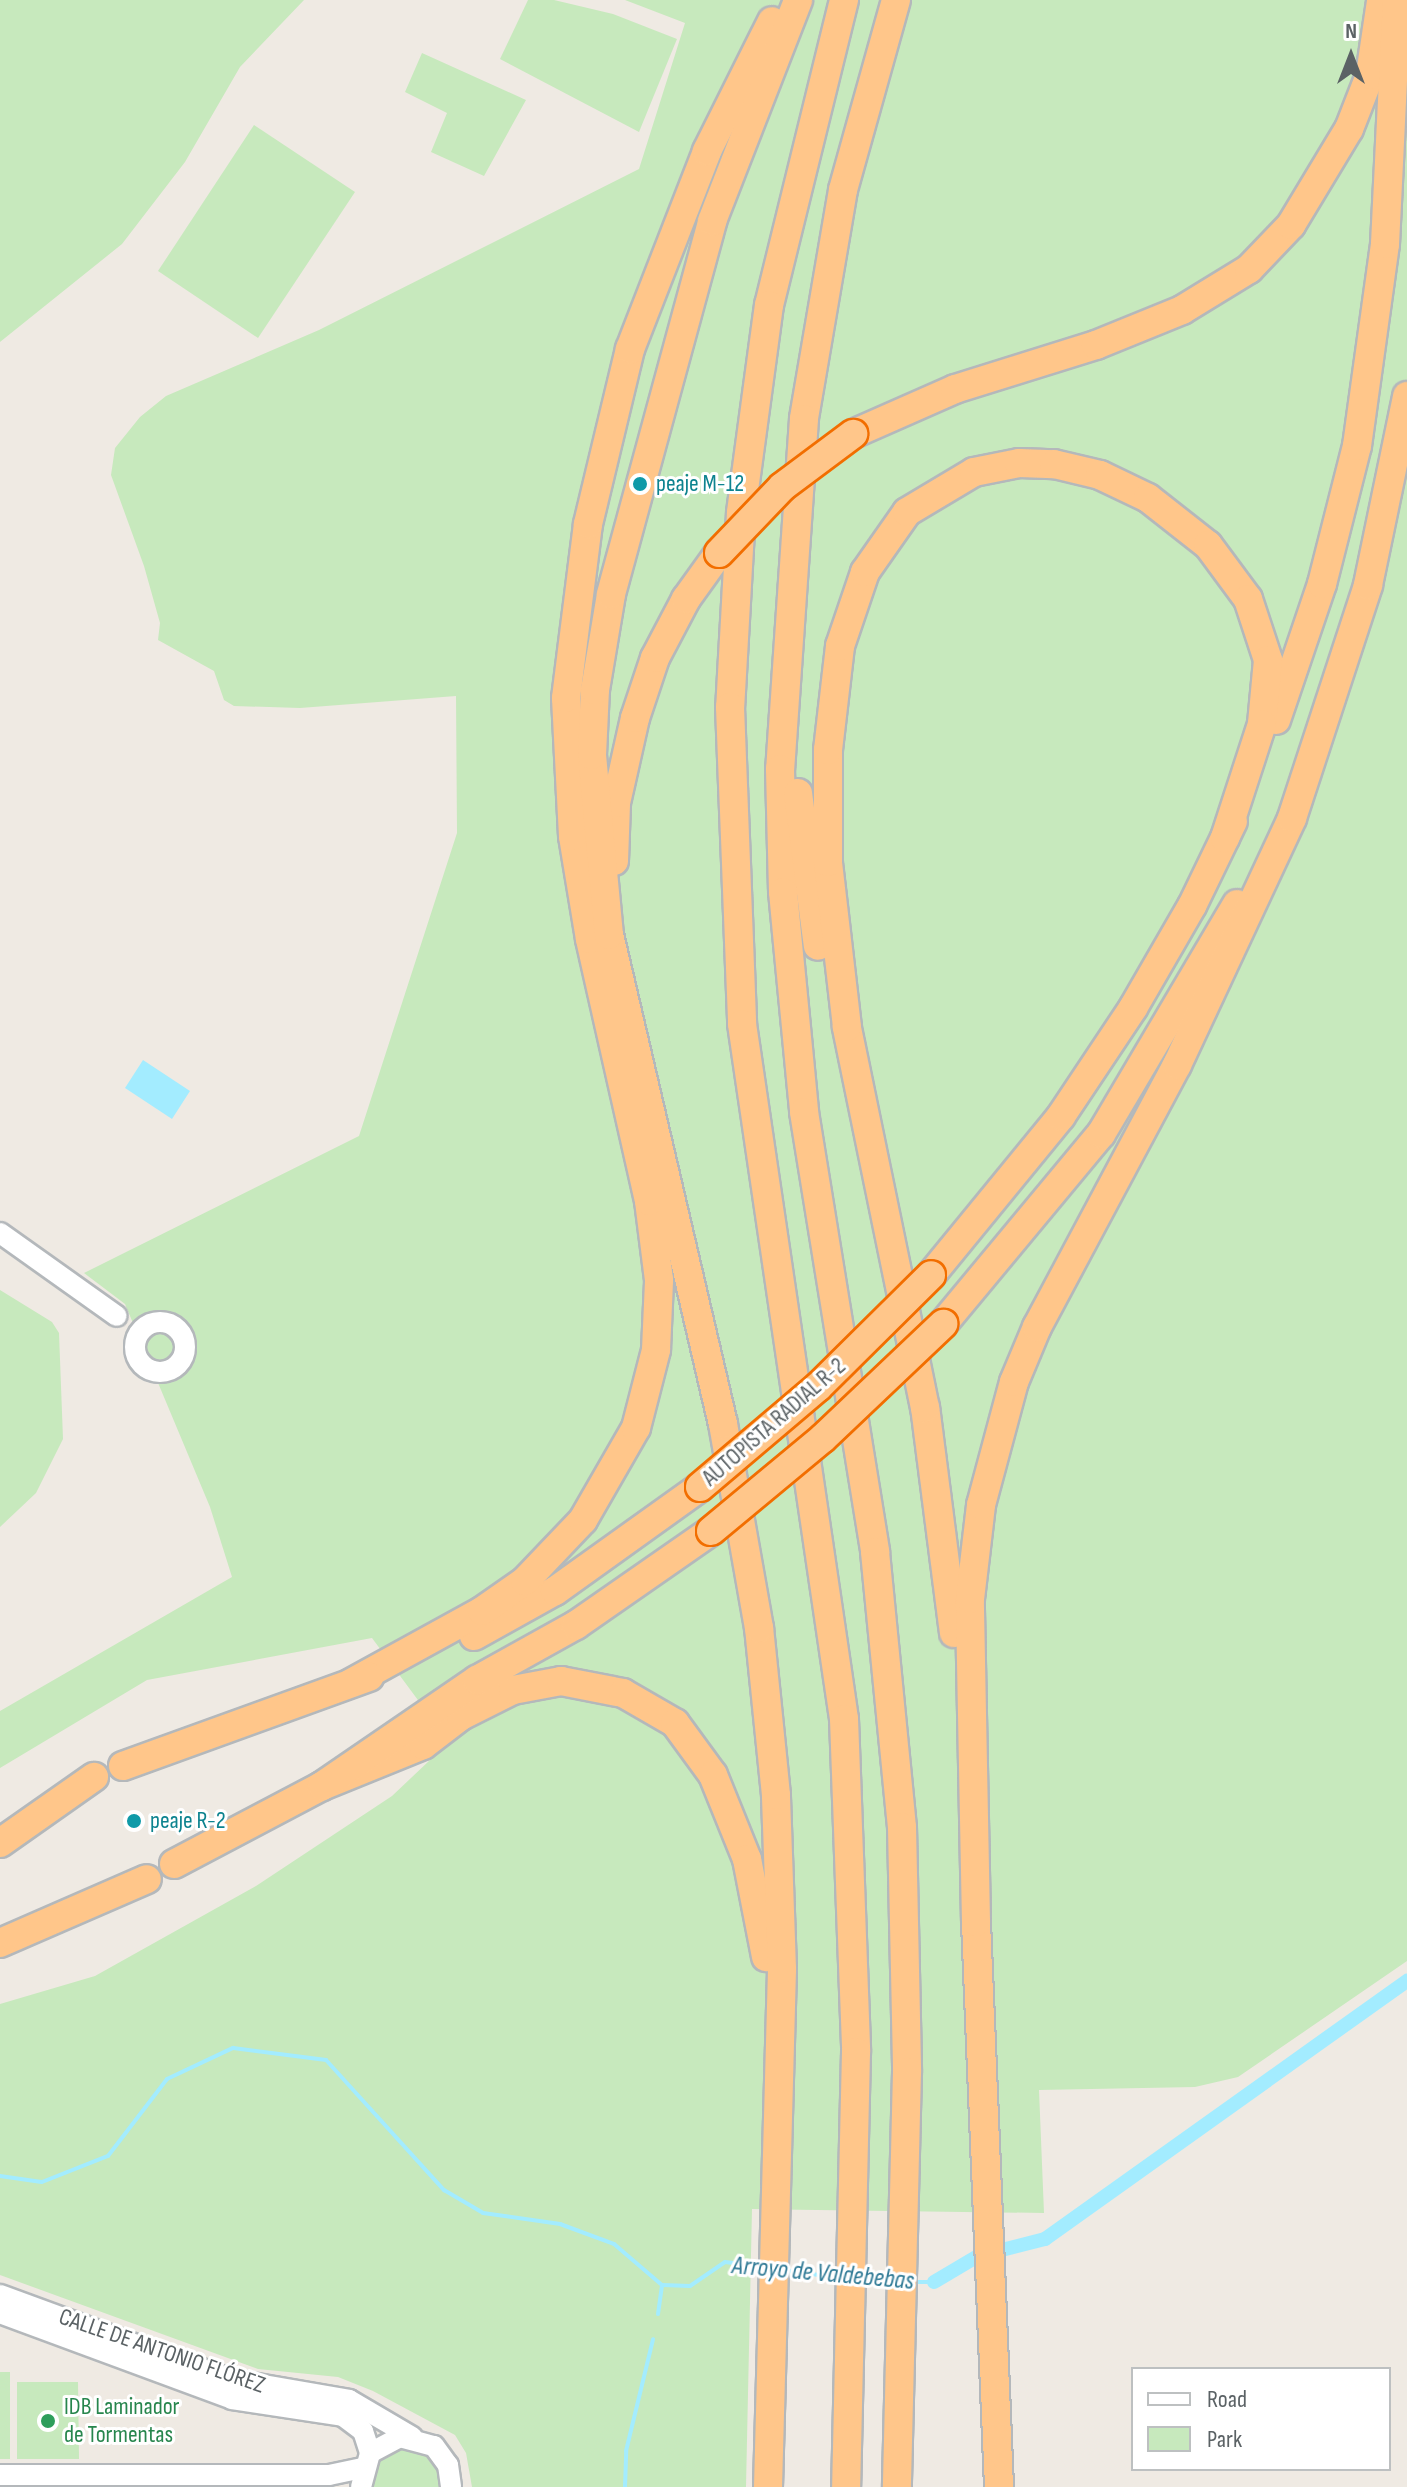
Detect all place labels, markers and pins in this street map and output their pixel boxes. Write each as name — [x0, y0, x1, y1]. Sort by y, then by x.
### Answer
place label: peaje M-12 — [656, 470, 744, 498]
marker: peaje M-12 — [631, 475, 649, 493]
place label: peaje R-2 — [150, 1807, 226, 1835]
marker: peaje R-2 — [125, 1812, 143, 1830]
place label: IDB Laminador de Tormentas — [64, 2393, 180, 2449]
marker: IDB Laminador de Tormentas — [39, 2412, 57, 2430]

